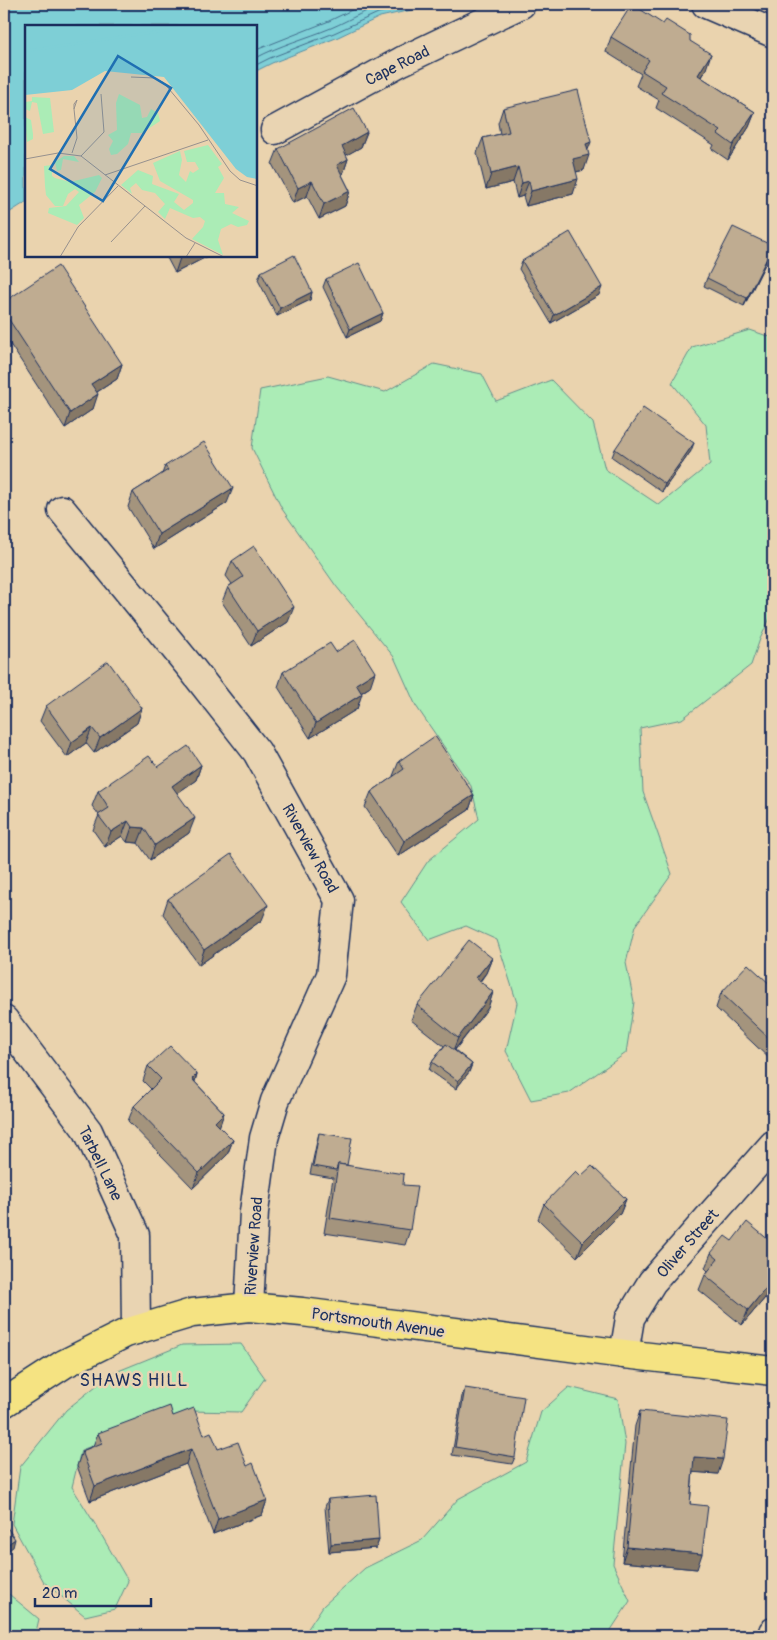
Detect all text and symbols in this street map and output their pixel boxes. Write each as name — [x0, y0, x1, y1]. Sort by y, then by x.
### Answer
inset map — [25, 25, 258, 258]
street label: Cape Road — [362, 41, 433, 91]
street label: Riverview Road — [277, 800, 343, 897]
street label: Tarbell Lane — [73, 1123, 127, 1204]
street label: Riverview Road — [241, 1196, 267, 1296]
street label: Oliver Street — [652, 1205, 724, 1282]
street label: Portsmouth Avenue — [310, 1304, 446, 1342]
district label: SHAWS HILL — [79, 1369, 189, 1392]
scale bar — [35, 1575, 151, 1607]
text: 20 m — [42, 1584, 77, 1603]

